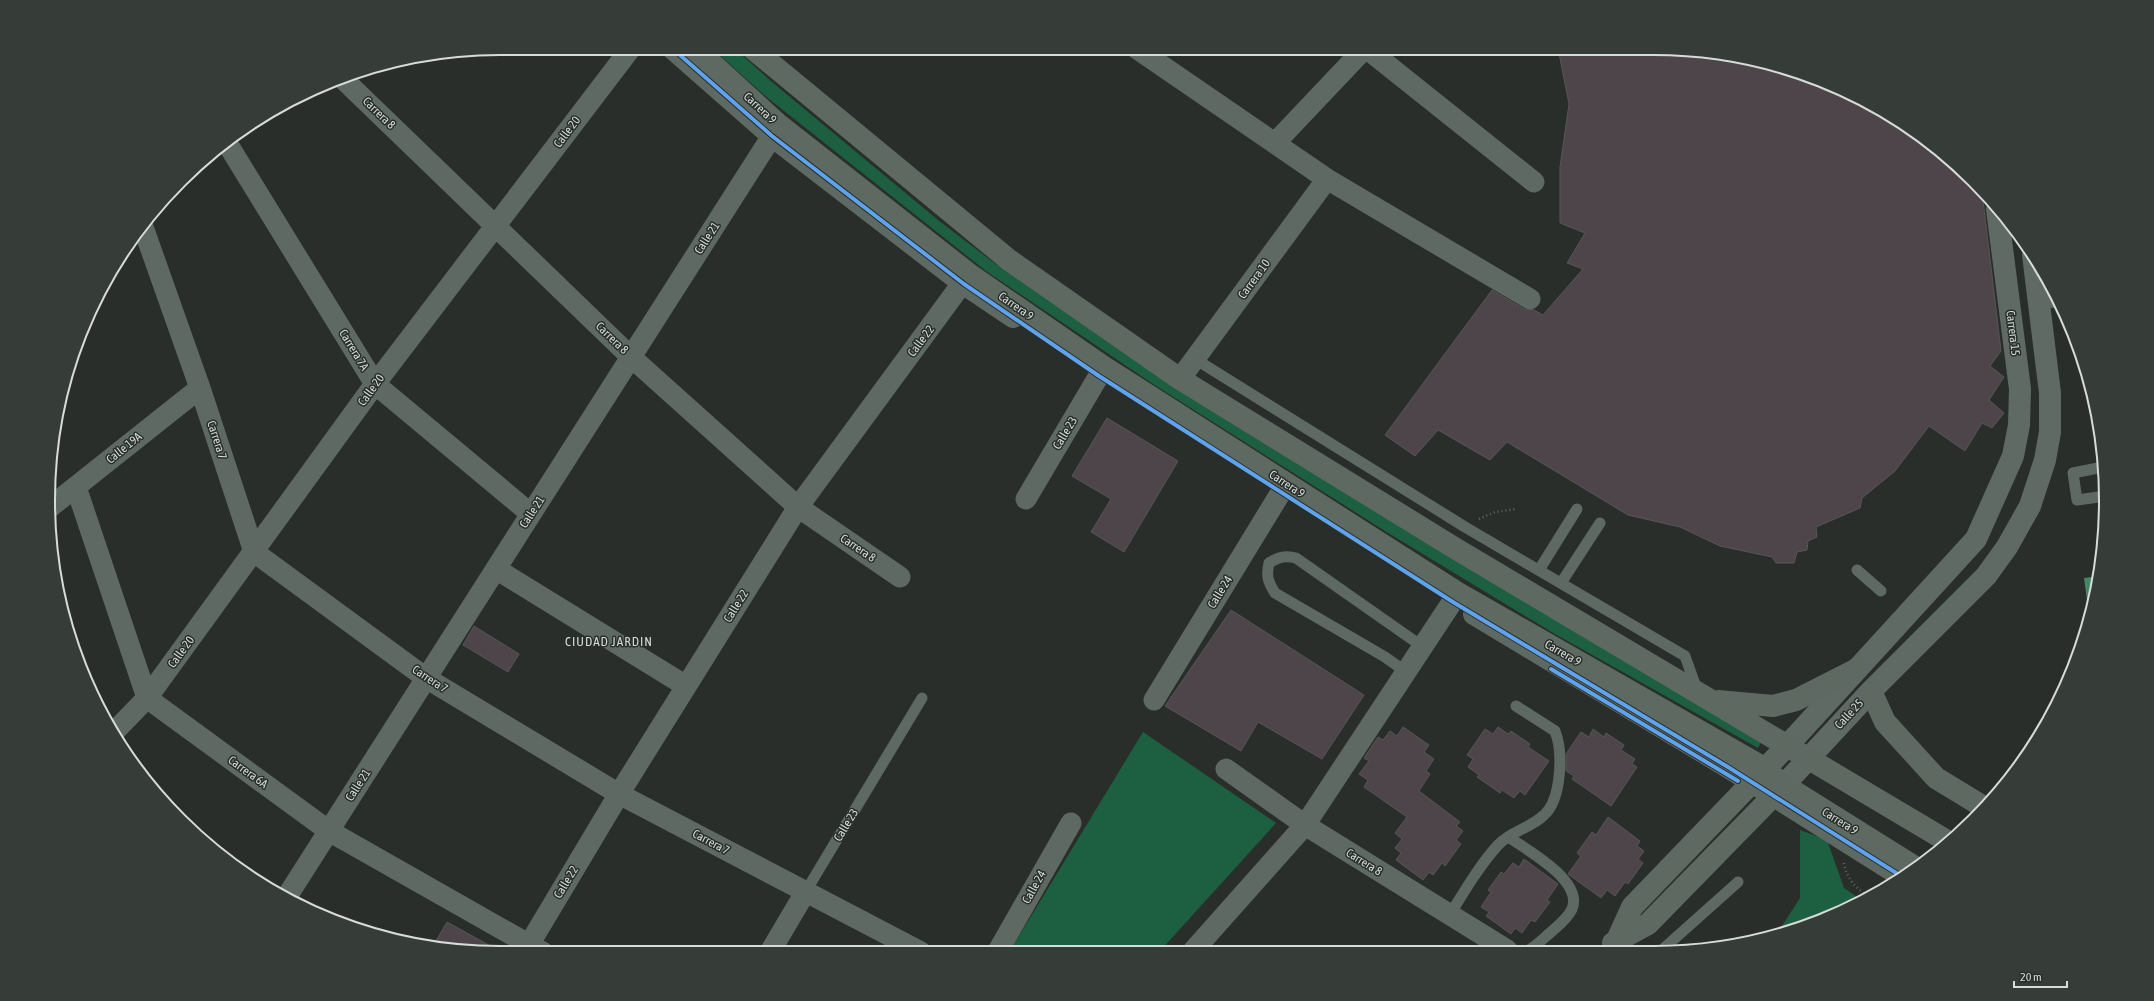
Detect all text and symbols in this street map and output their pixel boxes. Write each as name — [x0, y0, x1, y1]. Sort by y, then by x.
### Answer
street label: Carrera 9 — [741, 89, 780, 127]
street label: Carrera 8 — [360, 94, 398, 132]
street label: Calle 20 — [551, 113, 584, 150]
street label: Calle 21 — [691, 219, 723, 257]
street label: Carrera 10 — [1235, 256, 1273, 301]
street label: Carrera 9 — [996, 289, 1037, 323]
street label: Carrera 15 — [2003, 310, 2023, 356]
street label: Carrera 8 — [593, 319, 631, 357]
street label: Calle 22 — [905, 323, 937, 359]
street label: Carrera 7A — [336, 327, 372, 373]
street label: Calle 20 — [355, 371, 387, 409]
street label: Calle 23 — [1050, 414, 1080, 452]
street label: Carrera 7 — [204, 419, 230, 461]
street label: Calle 19A — [103, 429, 145, 466]
street label: Carrera 9 — [1267, 467, 1308, 501]
street label: Calle 21 — [516, 493, 548, 531]
street label: Carrera 8 — [838, 531, 879, 565]
street label: Calle 24 — [1205, 573, 1236, 611]
street label: Calle 22 — [721, 587, 751, 625]
street label: Calle 20 — [165, 633, 197, 671]
district label: CIUDAD JARDIN — [565, 634, 653, 649]
street label: Carrera 9 — [1542, 637, 1584, 669]
street label: Carrera 7 — [410, 662, 451, 696]
street label: Calle 25 — [1832, 696, 1866, 732]
street label: Carrera 6A — [225, 753, 271, 791]
street label: Calle 21 — [342, 766, 374, 804]
street label: Carrera 9 — [1819, 805, 1861, 838]
street label: Calle 23 — [831, 806, 861, 844]
street label: Carrera 7 — [690, 827, 732, 858]
street label: Carrera 8 — [1343, 846, 1385, 879]
street label: Calle 22 — [551, 863, 581, 901]
street label: Calle 24 — [1019, 868, 1049, 906]
scale bar — [2014, 963, 2067, 989]
text: 20 m — [2020, 970, 2042, 984]

